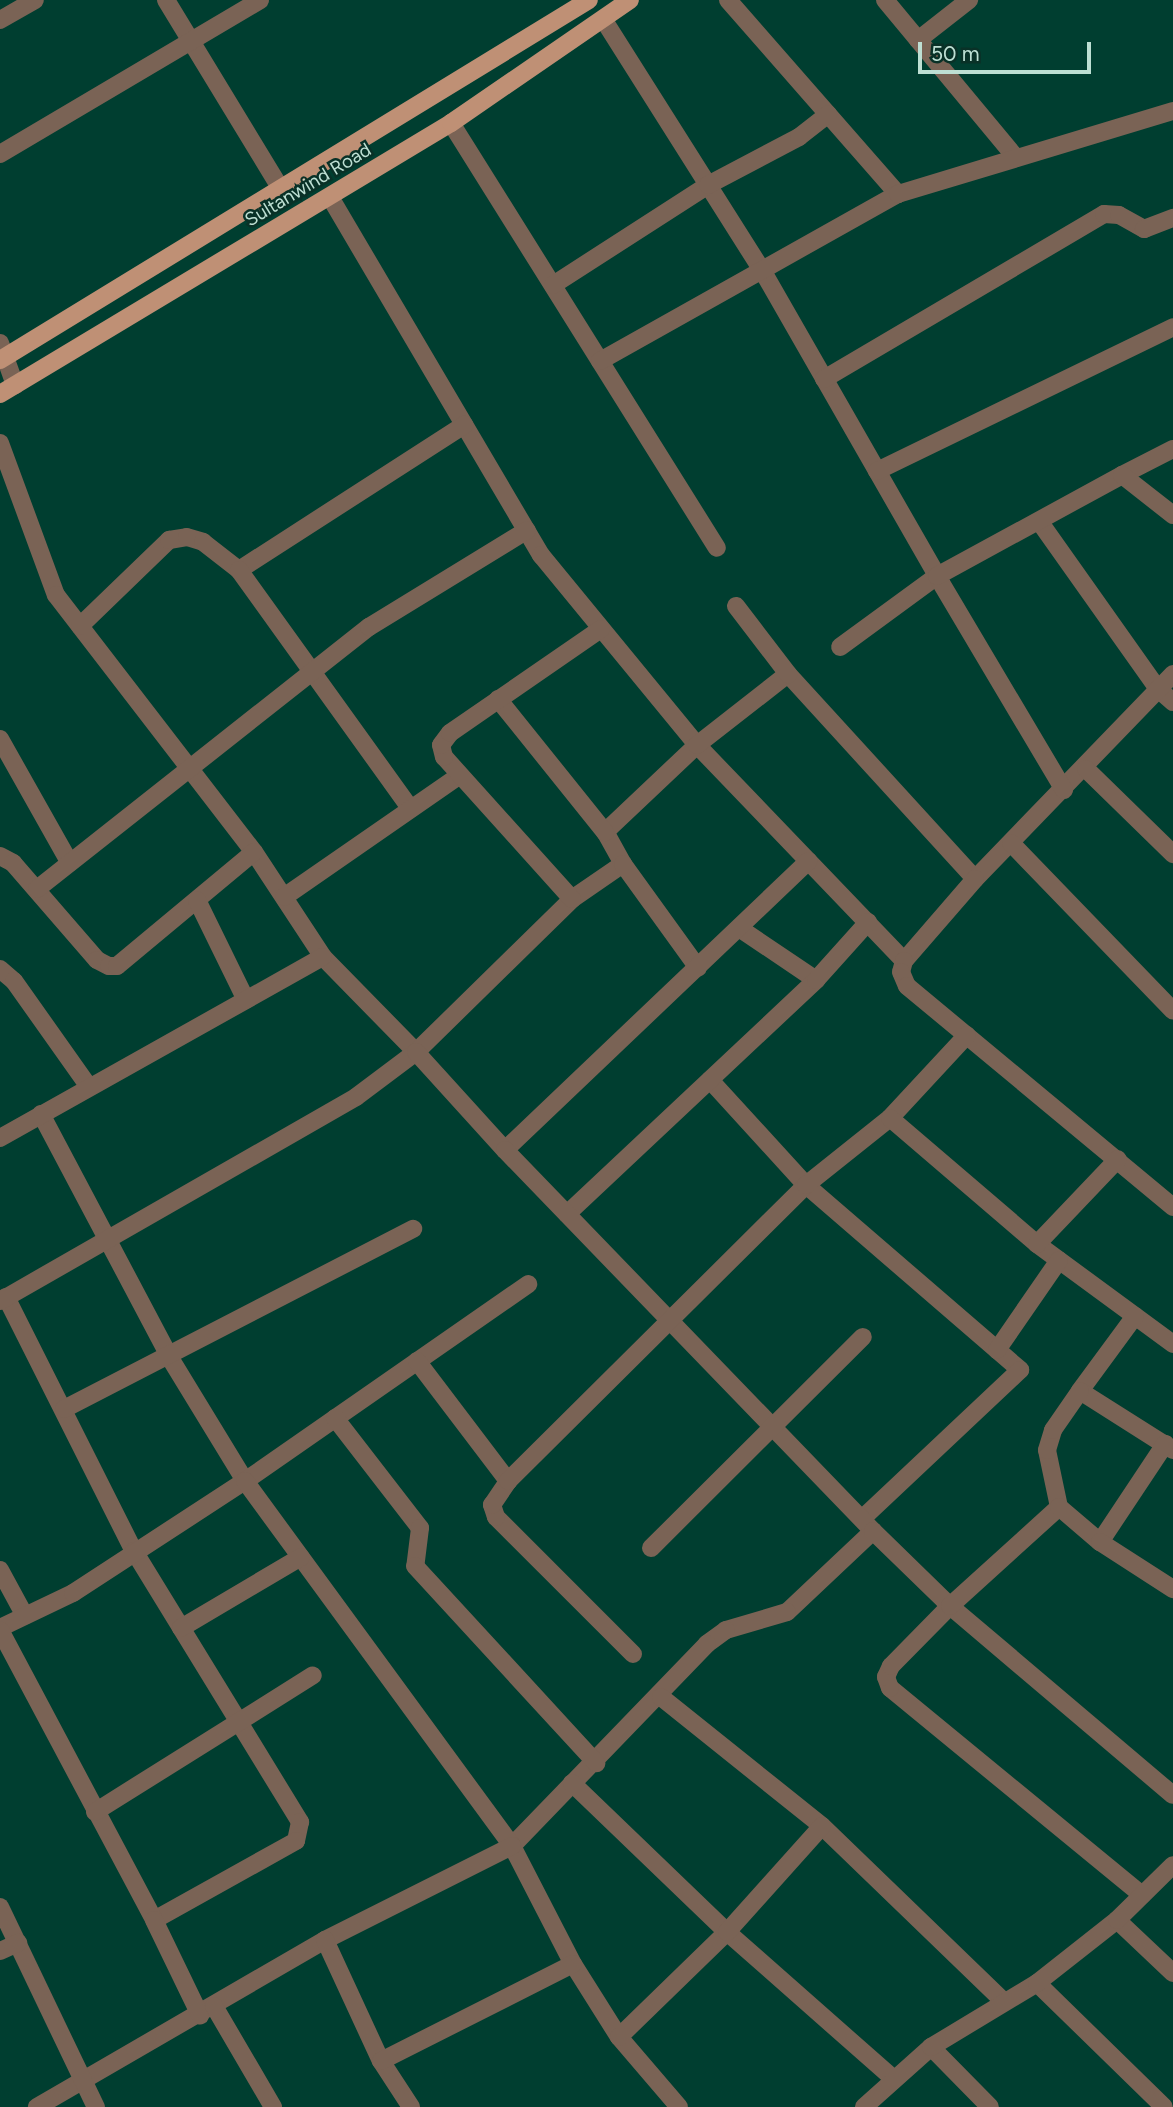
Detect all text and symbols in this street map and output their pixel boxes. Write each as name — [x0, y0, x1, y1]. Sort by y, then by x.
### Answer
scale bar — [921, 28, 1094, 72]
text: 50 m — [931, 41, 980, 66]
street label: Sultanwind Road — [241, 138, 375, 232]

